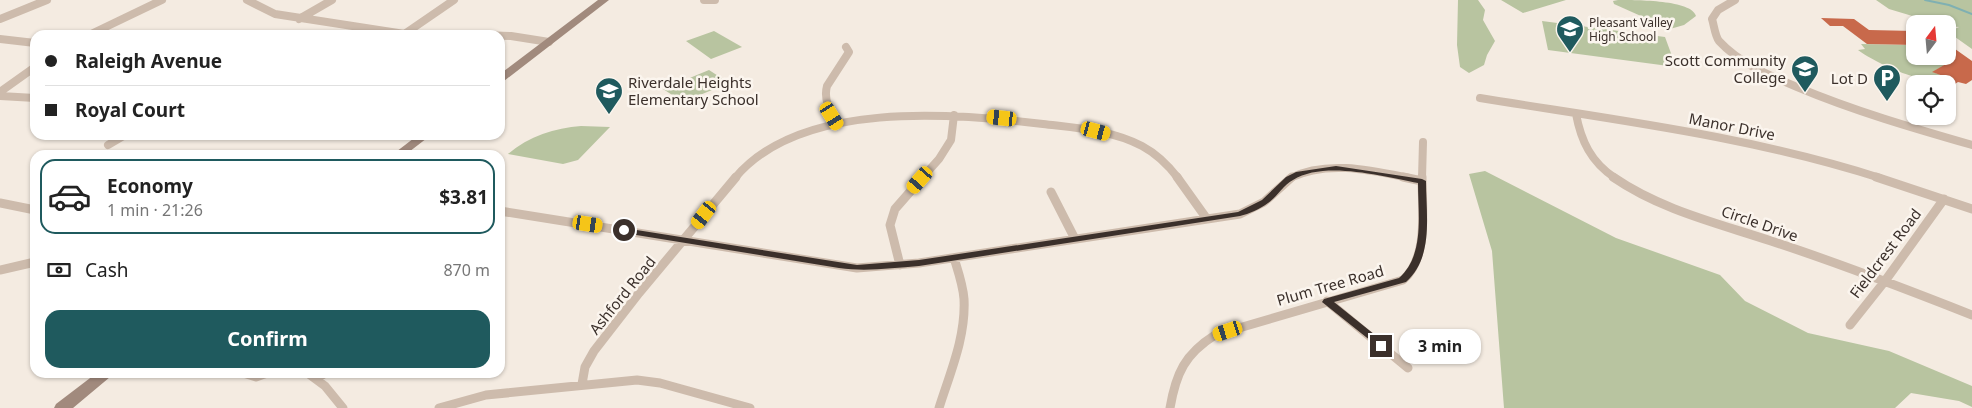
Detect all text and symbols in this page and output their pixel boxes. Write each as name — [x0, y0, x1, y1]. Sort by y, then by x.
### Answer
school or university icon: Pleasant Valley High School — [1555, 14, 1585, 53]
place label: Pleasant Valley High School — [1589, 14, 1674, 45]
north arrow — [1906, 15, 1956, 65]
map controls — [1906, 15, 1956, 125]
text: Raleigh Avenue — [75, 48, 222, 74]
place label: Scott Community College — [1665, 50, 1786, 87]
school or university icon: Scott Community College — [1790, 54, 1820, 93]
parking icon: Lot D — [1872, 63, 1902, 102]
place label: Lot D — [1831, 68, 1868, 88]
place label: Riverdale Heights Elementary School — [628, 72, 759, 109]
button: locate — [1906, 75, 1956, 125]
school or university icon: Riverdale Heights Elementary School — [594, 76, 624, 115]
text: Royal Court — [75, 97, 185, 123]
car — [817, 99, 846, 133]
street label: Manor Drive — [1687, 108, 1777, 144]
car — [986, 109, 1017, 127]
car — [1079, 120, 1112, 142]
car — [904, 164, 935, 196]
text: Economy — [107, 173, 193, 199]
icon: car — [47, 174, 92, 219]
text: $3.81 — [439, 184, 488, 210]
text: 1 min · 21:26 — [107, 199, 203, 221]
car — [688, 199, 719, 231]
street label: Circle Drive — [1719, 201, 1801, 245]
street label: Fieldcrest Road — [1845, 204, 1925, 302]
car — [572, 214, 603, 234]
route start — [613, 219, 635, 241]
street label: Ashford Road — [584, 252, 660, 338]
icon: cash — [45, 256, 73, 284]
text: Cash — [85, 257, 129, 283]
text: 870 m — [443, 259, 490, 281]
street label: Plum Tree Road — [1274, 260, 1386, 310]
button: Confirm — [45, 310, 490, 368]
car — [1211, 319, 1244, 343]
callout: 3 min — [1398, 328, 1481, 364]
route end — [1370, 335, 1392, 357]
text: 3 min — [1418, 335, 1462, 357]

